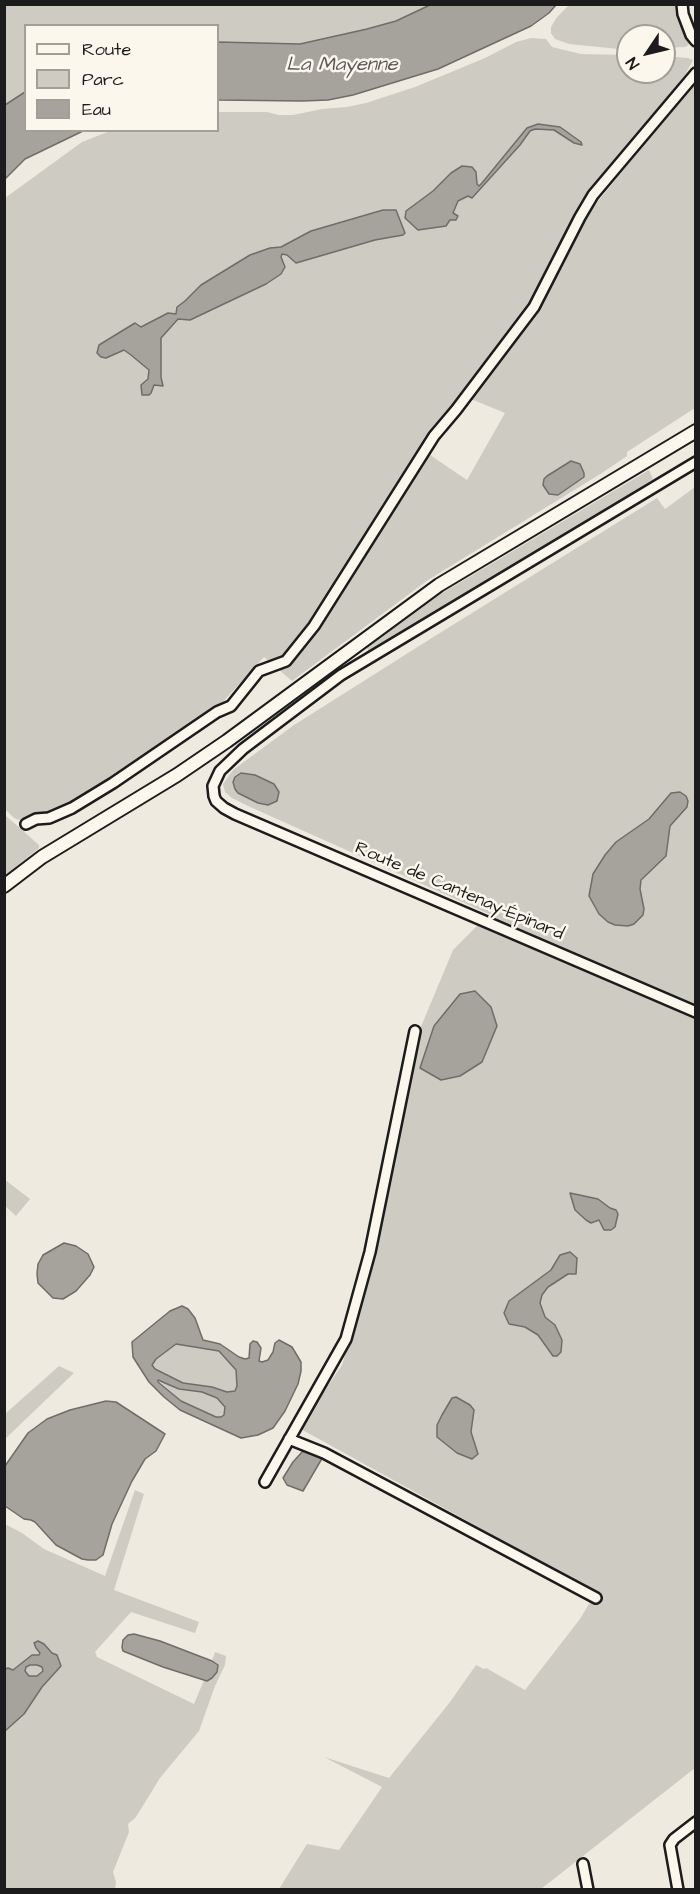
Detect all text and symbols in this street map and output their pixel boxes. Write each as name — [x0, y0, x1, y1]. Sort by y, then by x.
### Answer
legend — [24, 24, 219, 132]
north arrow — [616, 24, 676, 84]
text: Route — [82, 37, 131, 62]
text: N — [621, 53, 645, 74]
water label: La Mayenne — [286, 54, 398, 78]
text: Parc — [82, 67, 124, 92]
text: Eau — [82, 97, 111, 122]
street label: Route de Cantenay-Épinard — [351, 838, 567, 946]

